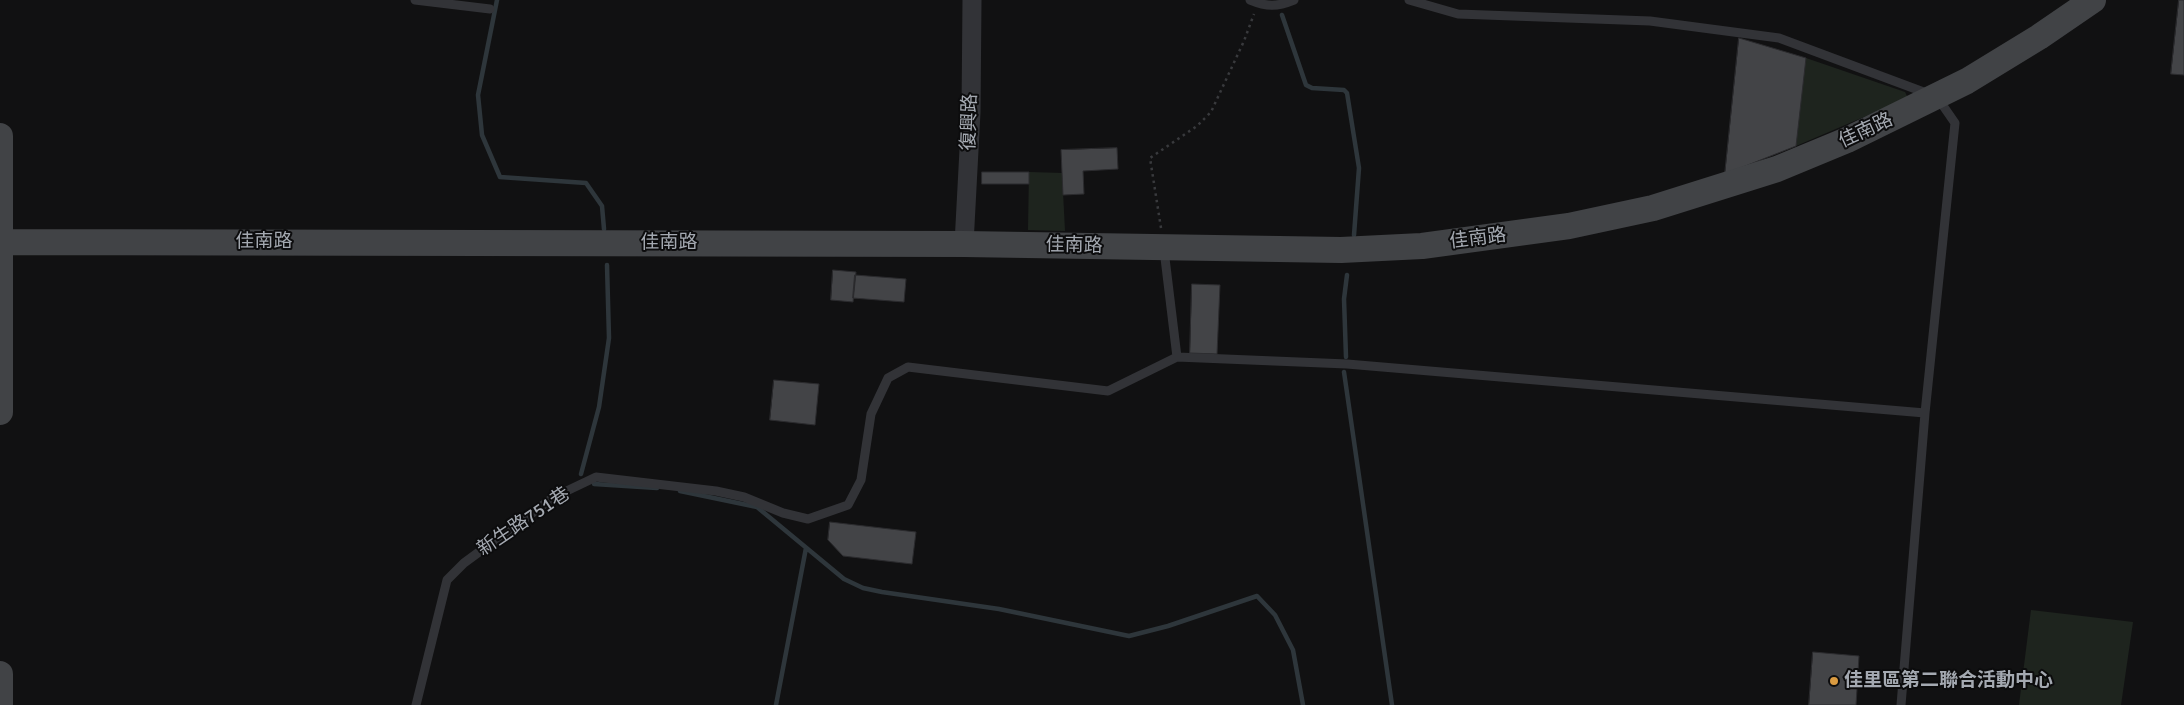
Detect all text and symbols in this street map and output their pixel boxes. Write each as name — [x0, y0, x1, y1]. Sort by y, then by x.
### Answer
street label: 復興路 — [958, 93, 982, 151]
street label: 佳南路 — [1835, 109, 1897, 153]
street label: 佳南路 — [1448, 224, 1508, 254]
street label: 佳南路 — [236, 231, 292, 253]
street label: 佳南路 — [641, 232, 697, 254]
street label: 佳南路 — [1045, 234, 1103, 258]
street label: 新生路751巷 — [473, 483, 575, 561]
place label: 佳里區第二聯合活動中心 — [1844, 670, 2053, 692]
marker: 佳里區第二聯合活動中心 — [1828, 675, 1840, 687]

